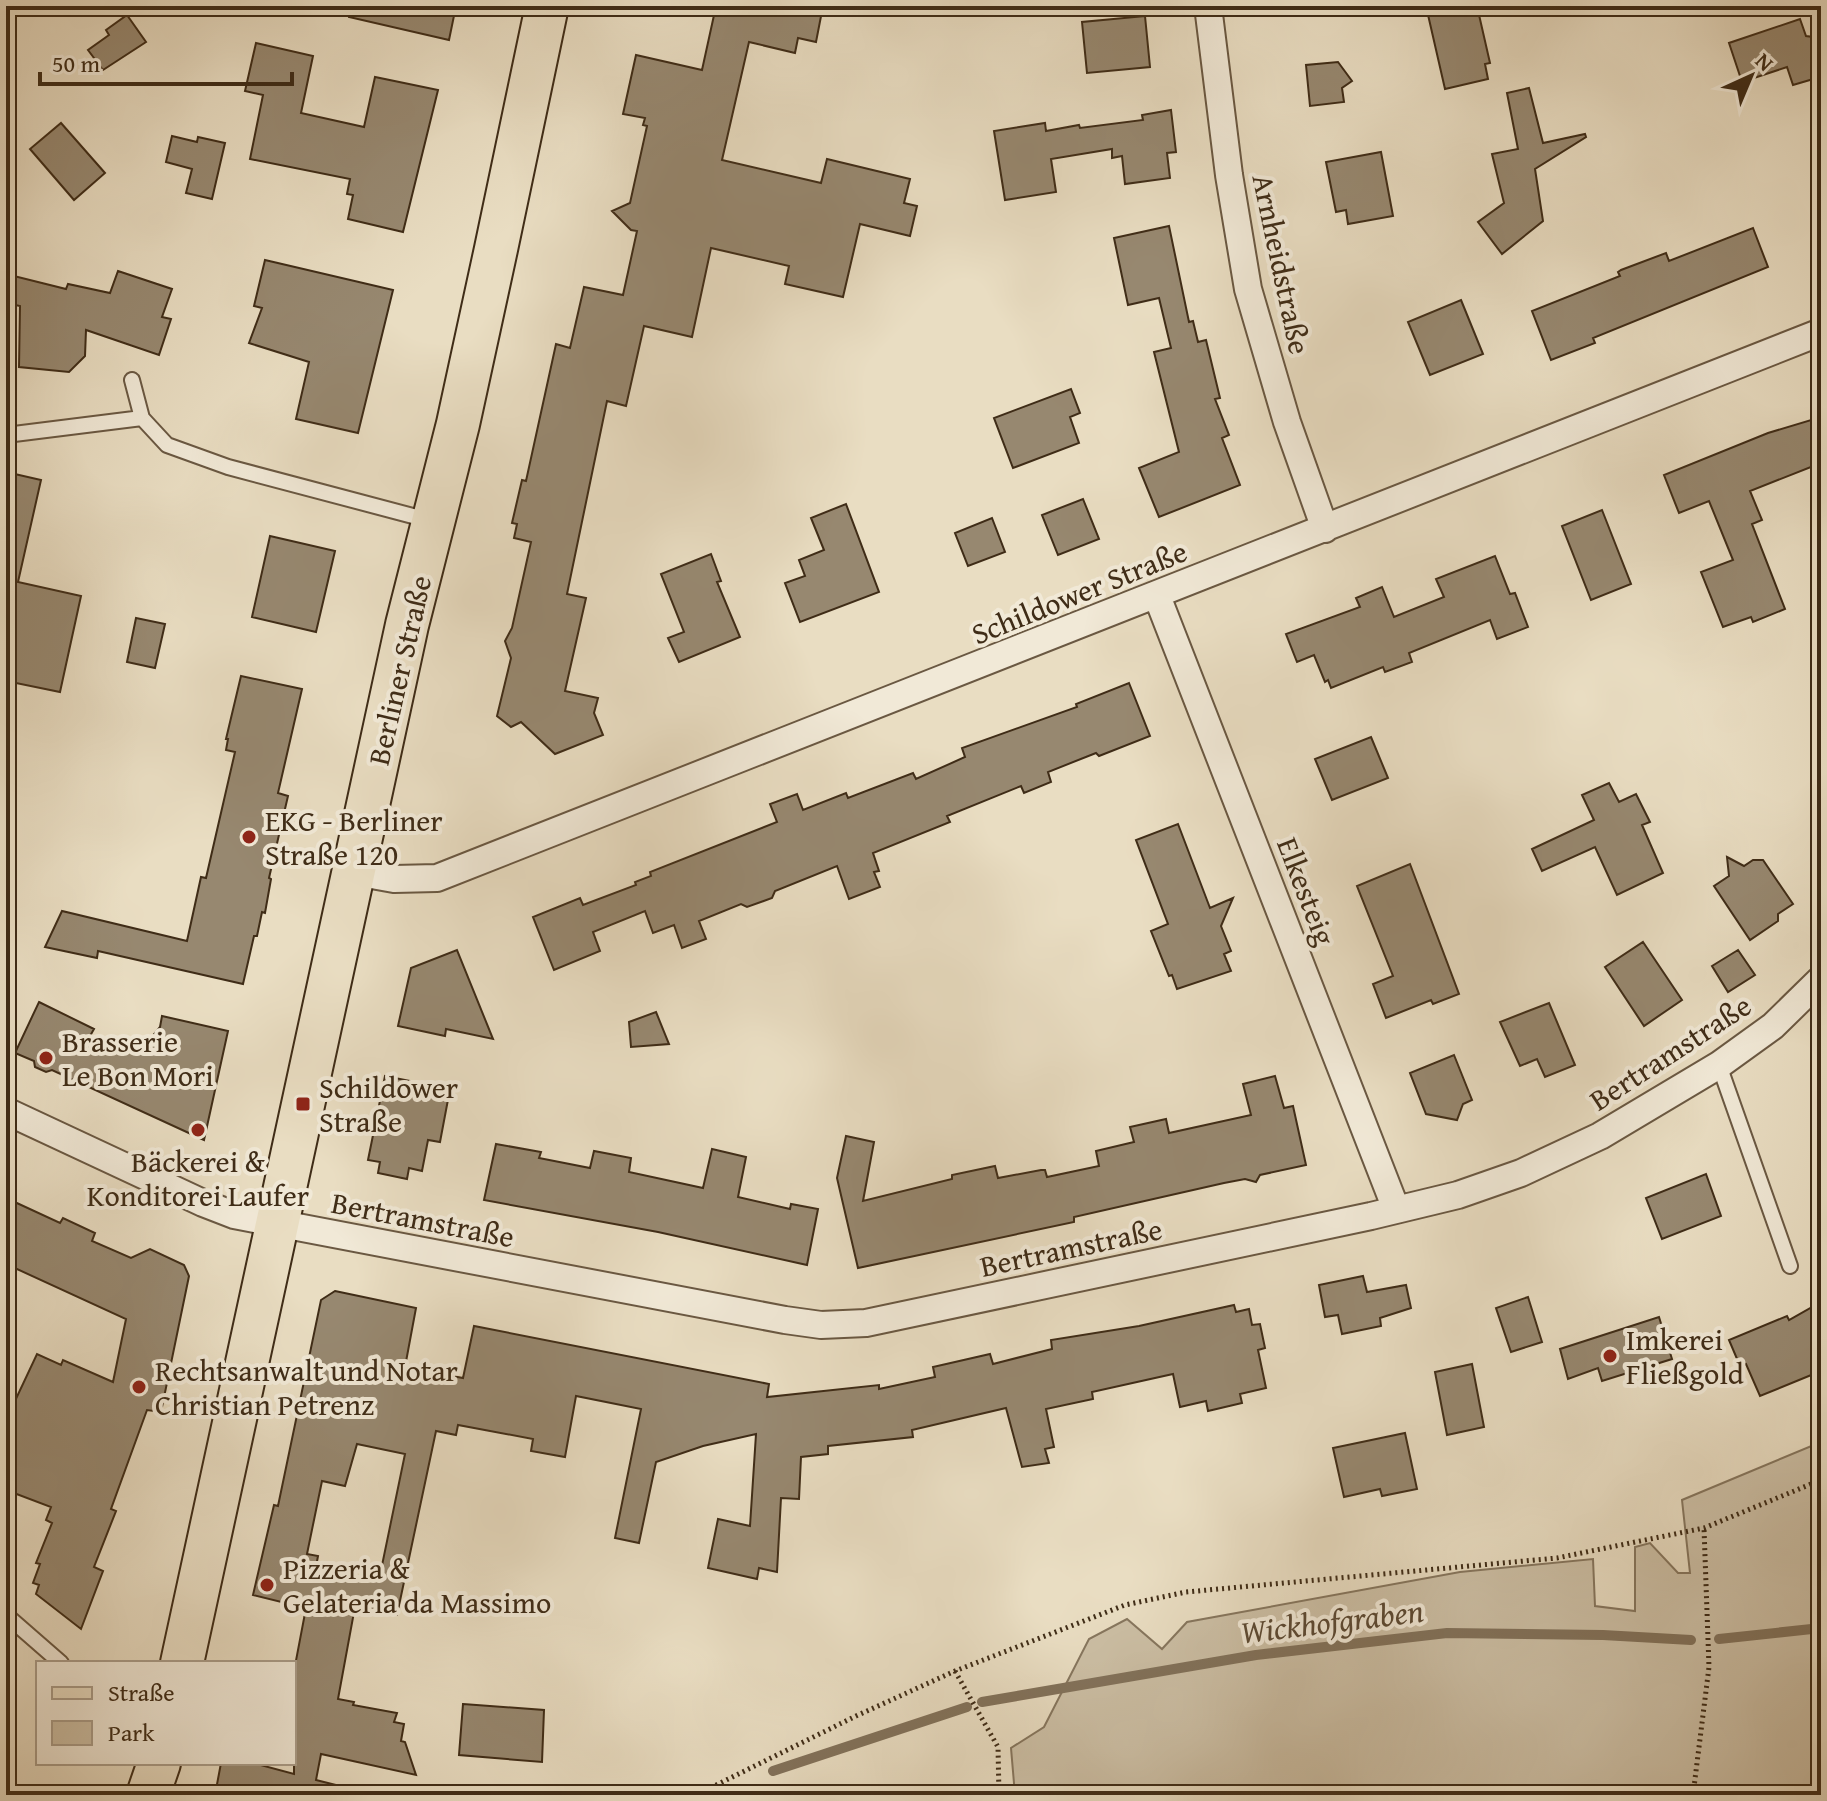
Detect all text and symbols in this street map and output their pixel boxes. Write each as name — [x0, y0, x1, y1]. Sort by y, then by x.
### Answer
scale bar — [40, 36, 292, 86]
north arrow — [1711, 36, 1791, 116]
text: N — [1748, 45, 1782, 78]
text: 50 m — [52, 46, 100, 81]
street label: Arnheidstraße — [1241, 170, 1323, 358]
street label: Schildower Straße — [965, 529, 1193, 655]
street label: Berliner Straße — [356, 571, 442, 769]
place label: EKG - Berliner Straße 120 — [265, 798, 443, 876]
marker: EKG - Berliner Straße 120 — [240, 828, 258, 846]
street label: Elkesteig — [1266, 831, 1348, 951]
street label: Bertramstraße — [1580, 983, 1760, 1121]
place label: Brasserie Le Bon Mori — [62, 1019, 214, 1097]
marker: Brasserie Le Bon Mori — [37, 1049, 55, 1067]
place label: Schildower Straße — [319, 1065, 458, 1143]
marker: Schildower Straße — [294, 1095, 312, 1113]
marker: Bäckerei & Konditorei Laufer — [189, 1121, 207, 1139]
place label: Bäckerei & Konditorei Laufer — [87, 1139, 309, 1217]
street label: Bertramstraße — [328, 1180, 518, 1258]
street label: Bertramstraße — [976, 1206, 1166, 1288]
place label: Imkerei Fließgold — [1626, 1317, 1744, 1395]
marker: Imkerei Fließgold — [1601, 1347, 1619, 1365]
place label: Rechtsanwalt und Notar Christian Petrenz — [155, 1348, 458, 1426]
marker: Rechtsanwalt und Notar Christian Petrenz — [130, 1378, 148, 1396]
place label: Pizzeria & Gelateria da Massimo — [283, 1546, 551, 1624]
marker: Pizzeria & Gelateria da Massimo — [258, 1576, 276, 1594]
water label: Wickhofgraben — [1238, 1586, 1426, 1656]
legend — [36, 1661, 296, 1765]
text: Straße — [108, 1675, 175, 1710]
text: Park — [108, 1715, 155, 1750]

